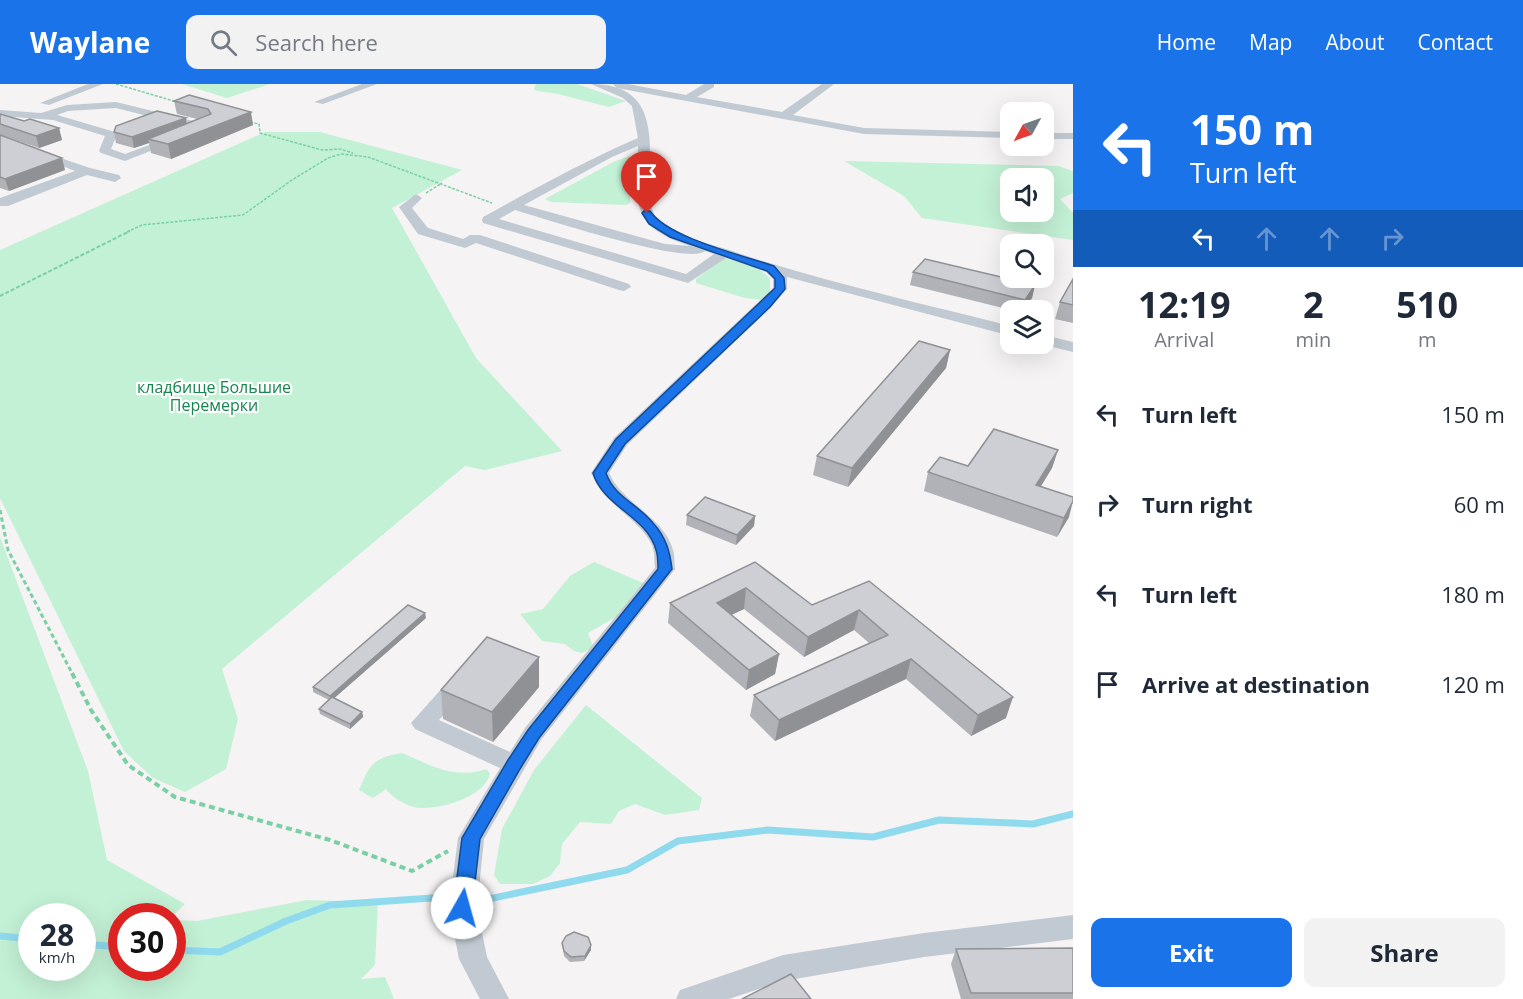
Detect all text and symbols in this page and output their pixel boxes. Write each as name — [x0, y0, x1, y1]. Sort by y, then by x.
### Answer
search box — [186, 15, 606, 69]
text: Waylane — [30, 23, 150, 61]
icon: search — [207, 26, 240, 59]
text: Search here — [255, 27, 378, 57]
text: Home — [1157, 28, 1216, 56]
text: Map — [1249, 28, 1292, 56]
text: About — [1325, 28, 1385, 56]
text: Contact — [1418, 28, 1493, 56]
text: 150 m — [1190, 100, 1314, 157]
north arrow — [1000, 102, 1054, 156]
map controls — [1000, 102, 1054, 354]
icon: left — [1091, 108, 1169, 186]
pin — [621, 151, 672, 213]
text: Turn left — [1190, 154, 1297, 191]
icon: arrive — [630, 160, 663, 193]
button: sound — [1000, 168, 1054, 222]
icon: left — [1187, 222, 1220, 255]
icon: ahead — [1250, 222, 1283, 255]
icon: ahead — [1313, 222, 1346, 255]
icon: right — [1376, 222, 1409, 255]
button: search — [1000, 234, 1054, 288]
text: 12:19 — [1138, 280, 1231, 329]
text: 2 — [1303, 280, 1324, 329]
text: 510 — [1396, 280, 1458, 329]
button: layers — [1000, 300, 1054, 354]
text: Arrival — [1154, 326, 1214, 353]
text: min — [1295, 326, 1331, 353]
text: m — [1418, 326, 1436, 353]
park label: кладбище Большие Перемерки — [137, 376, 291, 416]
icon: left — [1091, 398, 1124, 431]
text: Turn left — [1142, 399, 1237, 429]
text: 150 m — [1441, 399, 1505, 429]
icon: right — [1091, 488, 1124, 521]
text: Turn right — [1142, 489, 1253, 519]
text: 60 m — [1454, 489, 1505, 519]
icon: left — [1091, 578, 1124, 611]
text: Turn left — [1142, 579, 1237, 609]
text: 180 m — [1441, 579, 1505, 609]
icon: arrive — [1091, 668, 1124, 701]
text: Arrive at destination — [1142, 669, 1370, 699]
text: 120 m — [1441, 669, 1505, 699]
position arrow — [430, 876, 494, 940]
speed limit sign: 30 — [108, 903, 186, 981]
text: 28 — [40, 914, 74, 955]
button: Exit — [1091, 918, 1292, 987]
button: Share — [1304, 918, 1505, 987]
text: km/h — [39, 947, 75, 967]

